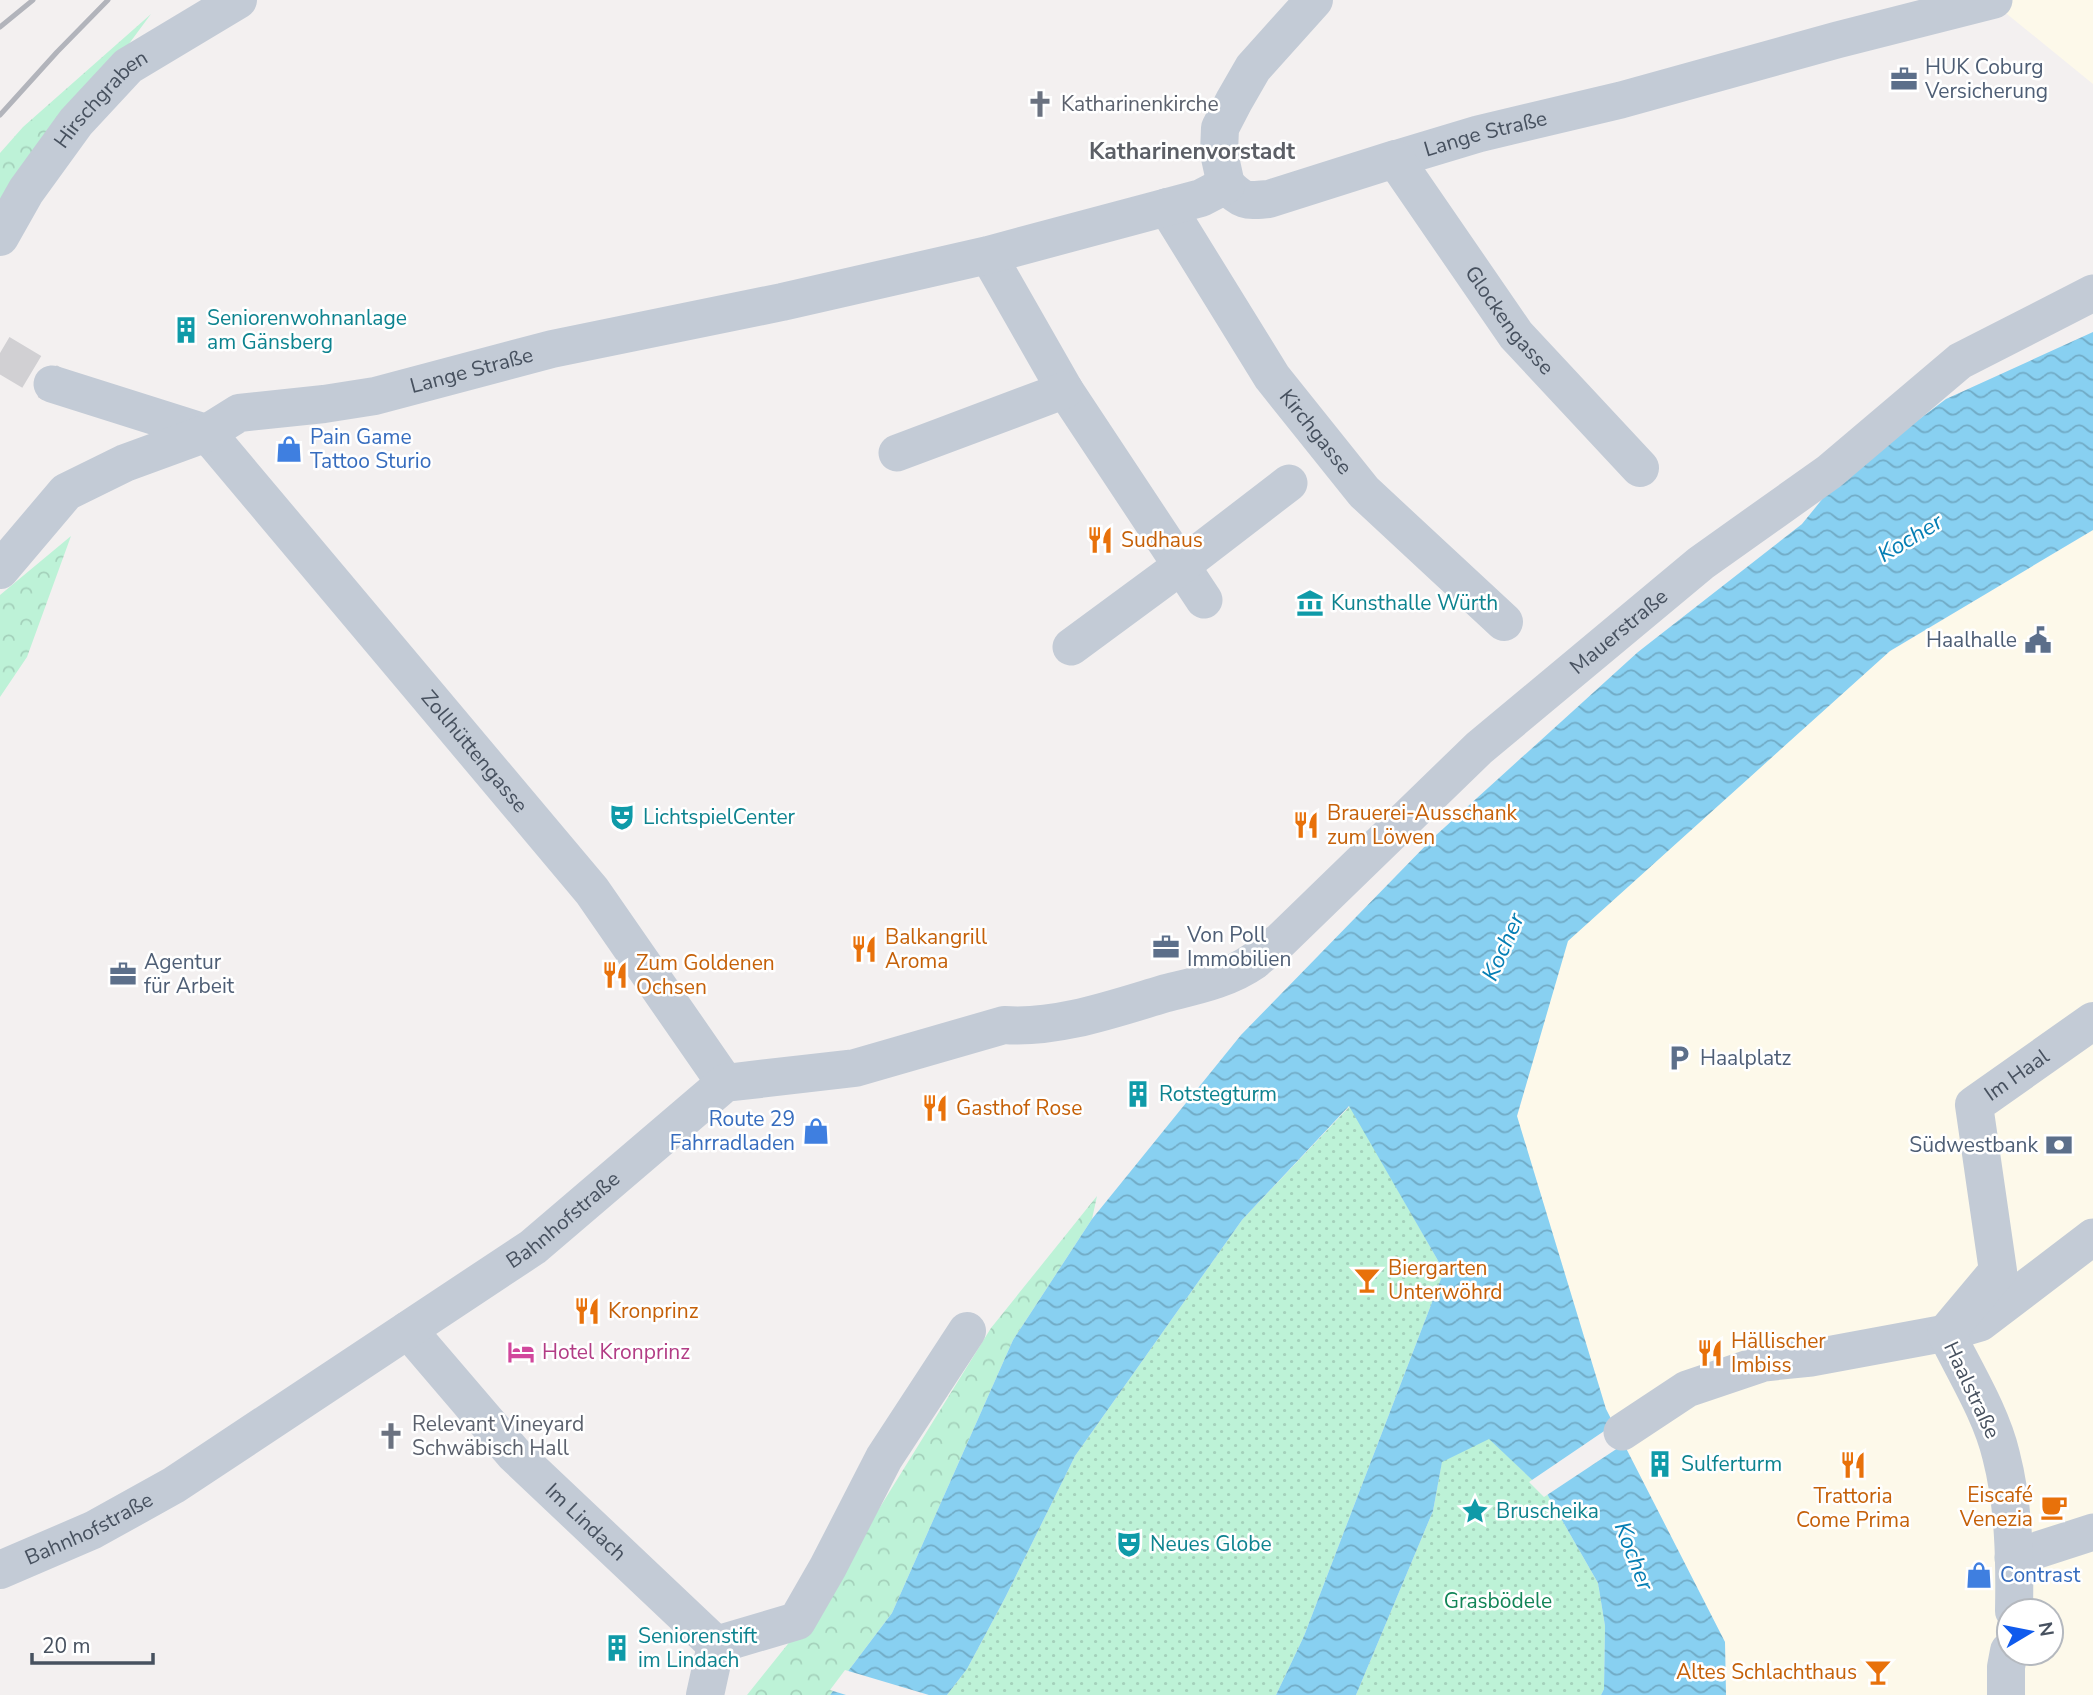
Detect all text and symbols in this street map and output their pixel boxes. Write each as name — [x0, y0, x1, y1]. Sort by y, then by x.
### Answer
street label: Hirschgraben — [48, 43, 153, 154]
place label: HUK Coburg Versicherung — [1924, 53, 2048, 105]
office icon: HUK Coburg Versicherung — [1889, 64, 1919, 94]
church icon: Katharinenkirche — [1025, 89, 1055, 119]
place label: Katharinenkirche — [1061, 90, 1219, 118]
street label: Lange Straße — [1420, 104, 1550, 164]
district label: Katharinenvorstadt — [1089, 136, 1295, 167]
street label: Glockengasse — [1458, 260, 1560, 381]
place label: Seniorenwohnanlage am Gänsberg — [207, 304, 407, 356]
building icon: Seniorenwohnanlage am Gänsberg — [171, 315, 201, 345]
street label: Lange Straße — [407, 341, 536, 400]
street label: Kirchgasse — [1273, 383, 1359, 480]
place label: Pain Game Tattoo Sturio — [310, 423, 431, 475]
shop icon: Pain Game Tattoo Sturio — [274, 434, 304, 464]
water label: Kocher — [1872, 506, 1949, 570]
restaurant icon: Sudhaus — [1085, 525, 1115, 555]
place label: Sudhaus — [1121, 526, 1203, 554]
street label: Mauerstraße — [1564, 582, 1674, 681]
museum icon: Kunsthalle Würth — [1295, 588, 1325, 618]
place label: Kunsthalle Würth — [1331, 589, 1498, 617]
public building icon: Haalhalle — [2023, 625, 2053, 655]
place label: Haalhalle — [1926, 626, 2017, 654]
street label: Zollhüttengasse — [415, 684, 534, 819]
place label: Brauerei-Ausschank zum Löwen — [1327, 799, 1518, 851]
theatre icon: LichtspielCenter — [607, 802, 637, 832]
place label: LichtspielCenter — [643, 803, 796, 831]
restaurant icon: Brauerei-Ausschank zum Löwen — [1291, 810, 1321, 840]
water label: Kocher — [1474, 908, 1532, 986]
place label: Von Poll Immobilien — [1186, 921, 1291, 973]
place label: Balkangrill Aroma — [885, 923, 988, 975]
office icon: Von Poll Immobilien — [1151, 932, 1181, 962]
restaurant icon: Balkangrill Aroma — [849, 934, 879, 964]
place label: Agentur für Arbeit — [144, 948, 235, 1000]
place label: Zum Goldenen Ochsen — [636, 949, 775, 1001]
office icon: Agentur für Arbeit — [108, 959, 138, 989]
restaurant icon: Zum Goldenen Ochsen — [600, 960, 630, 990]
street label: Im Haal — [1979, 1042, 2055, 1107]
parking icon: Haalplatz — [1664, 1043, 1694, 1073]
place label: Haalplatz — [1700, 1044, 1791, 1072]
building icon: Rotstegturm — [1123, 1079, 1153, 1109]
place label: Rotstegturm — [1159, 1080, 1277, 1108]
restaurant icon: Gasthof Rose — [920, 1093, 950, 1123]
place label: Gasthof Rose — [956, 1094, 1082, 1122]
place label: Route 29 Fahrradladen — [670, 1105, 795, 1157]
shop icon: Route 29 Fahrradladen — [801, 1116, 831, 1146]
bank icon: Südwestbank — [2044, 1130, 2074, 1160]
place label: Südwestbank — [1909, 1131, 2038, 1159]
street label: Bahnhofstraße — [501, 1165, 626, 1275]
place label: Biergarten Unterwöhrd — [1388, 1254, 1503, 1306]
bar icon: Biergarten Unterwöhrd — [1352, 1265, 1382, 1295]
restaurant icon: Kronprinz — [572, 1296, 602, 1326]
place label: Kronprinz — [608, 1297, 699, 1325]
place label: Hällischer Imbiss — [1731, 1327, 1826, 1379]
hotel icon: Hotel Kronprinz — [506, 1337, 536, 1367]
street label: Haalstraße — [1937, 1337, 2007, 1443]
place label: Hotel Kronprinz — [542, 1338, 690, 1366]
restaurant icon: Hällischer Imbiss — [1695, 1338, 1725, 1368]
place label: Relevant Vineyard Schwäbisch Hall — [412, 1410, 584, 1462]
church icon: Relevant Vineyard Schwäbisch Hall — [376, 1421, 406, 1451]
building icon: Sulferturm — [1645, 1449, 1675, 1479]
place label: Sulferturm — [1681, 1450, 1782, 1478]
restaurant icon: Trattoria Come Prima — [1838, 1450, 1868, 1480]
street label: Im Lindach — [539, 1477, 633, 1567]
place label: Eiscafé Venezia — [1959, 1481, 2033, 1533]
place label: Trattoria Come Prima — [1796, 1482, 1910, 1534]
street label: Bahnhofstraße — [20, 1485, 158, 1572]
cafe icon: Eiscafé Venezia — [2039, 1492, 2069, 1522]
place icon: Bruscheika — [1460, 1496, 1490, 1526]
place label: Bruscheika — [1496, 1497, 1599, 1525]
water label: Kocher — [1607, 1517, 1661, 1595]
theatre icon: Neues Globe — [1114, 1529, 1144, 1559]
place label: Neues Globe — [1150, 1530, 1272, 1558]
shop icon: Contrast — [1964, 1560, 1994, 1590]
place label: Contrast — [2000, 1561, 2081, 1589]
park label: Grasbödele — [1444, 1587, 1552, 1615]
north arrow — [1995, 1597, 2065, 1667]
text: N — [2032, 1620, 2060, 1638]
scale bar — [32, 1622, 152, 1666]
place label: Seniorenstift im Lindach — [638, 1622, 758, 1674]
text: 20 m — [42, 1632, 91, 1660]
building icon: Seniorenstift im Lindach — [602, 1633, 632, 1663]
bar icon: Altes Schlachthaus — [1863, 1657, 1893, 1687]
place label: Altes Schlachthaus — [1676, 1658, 1857, 1686]

